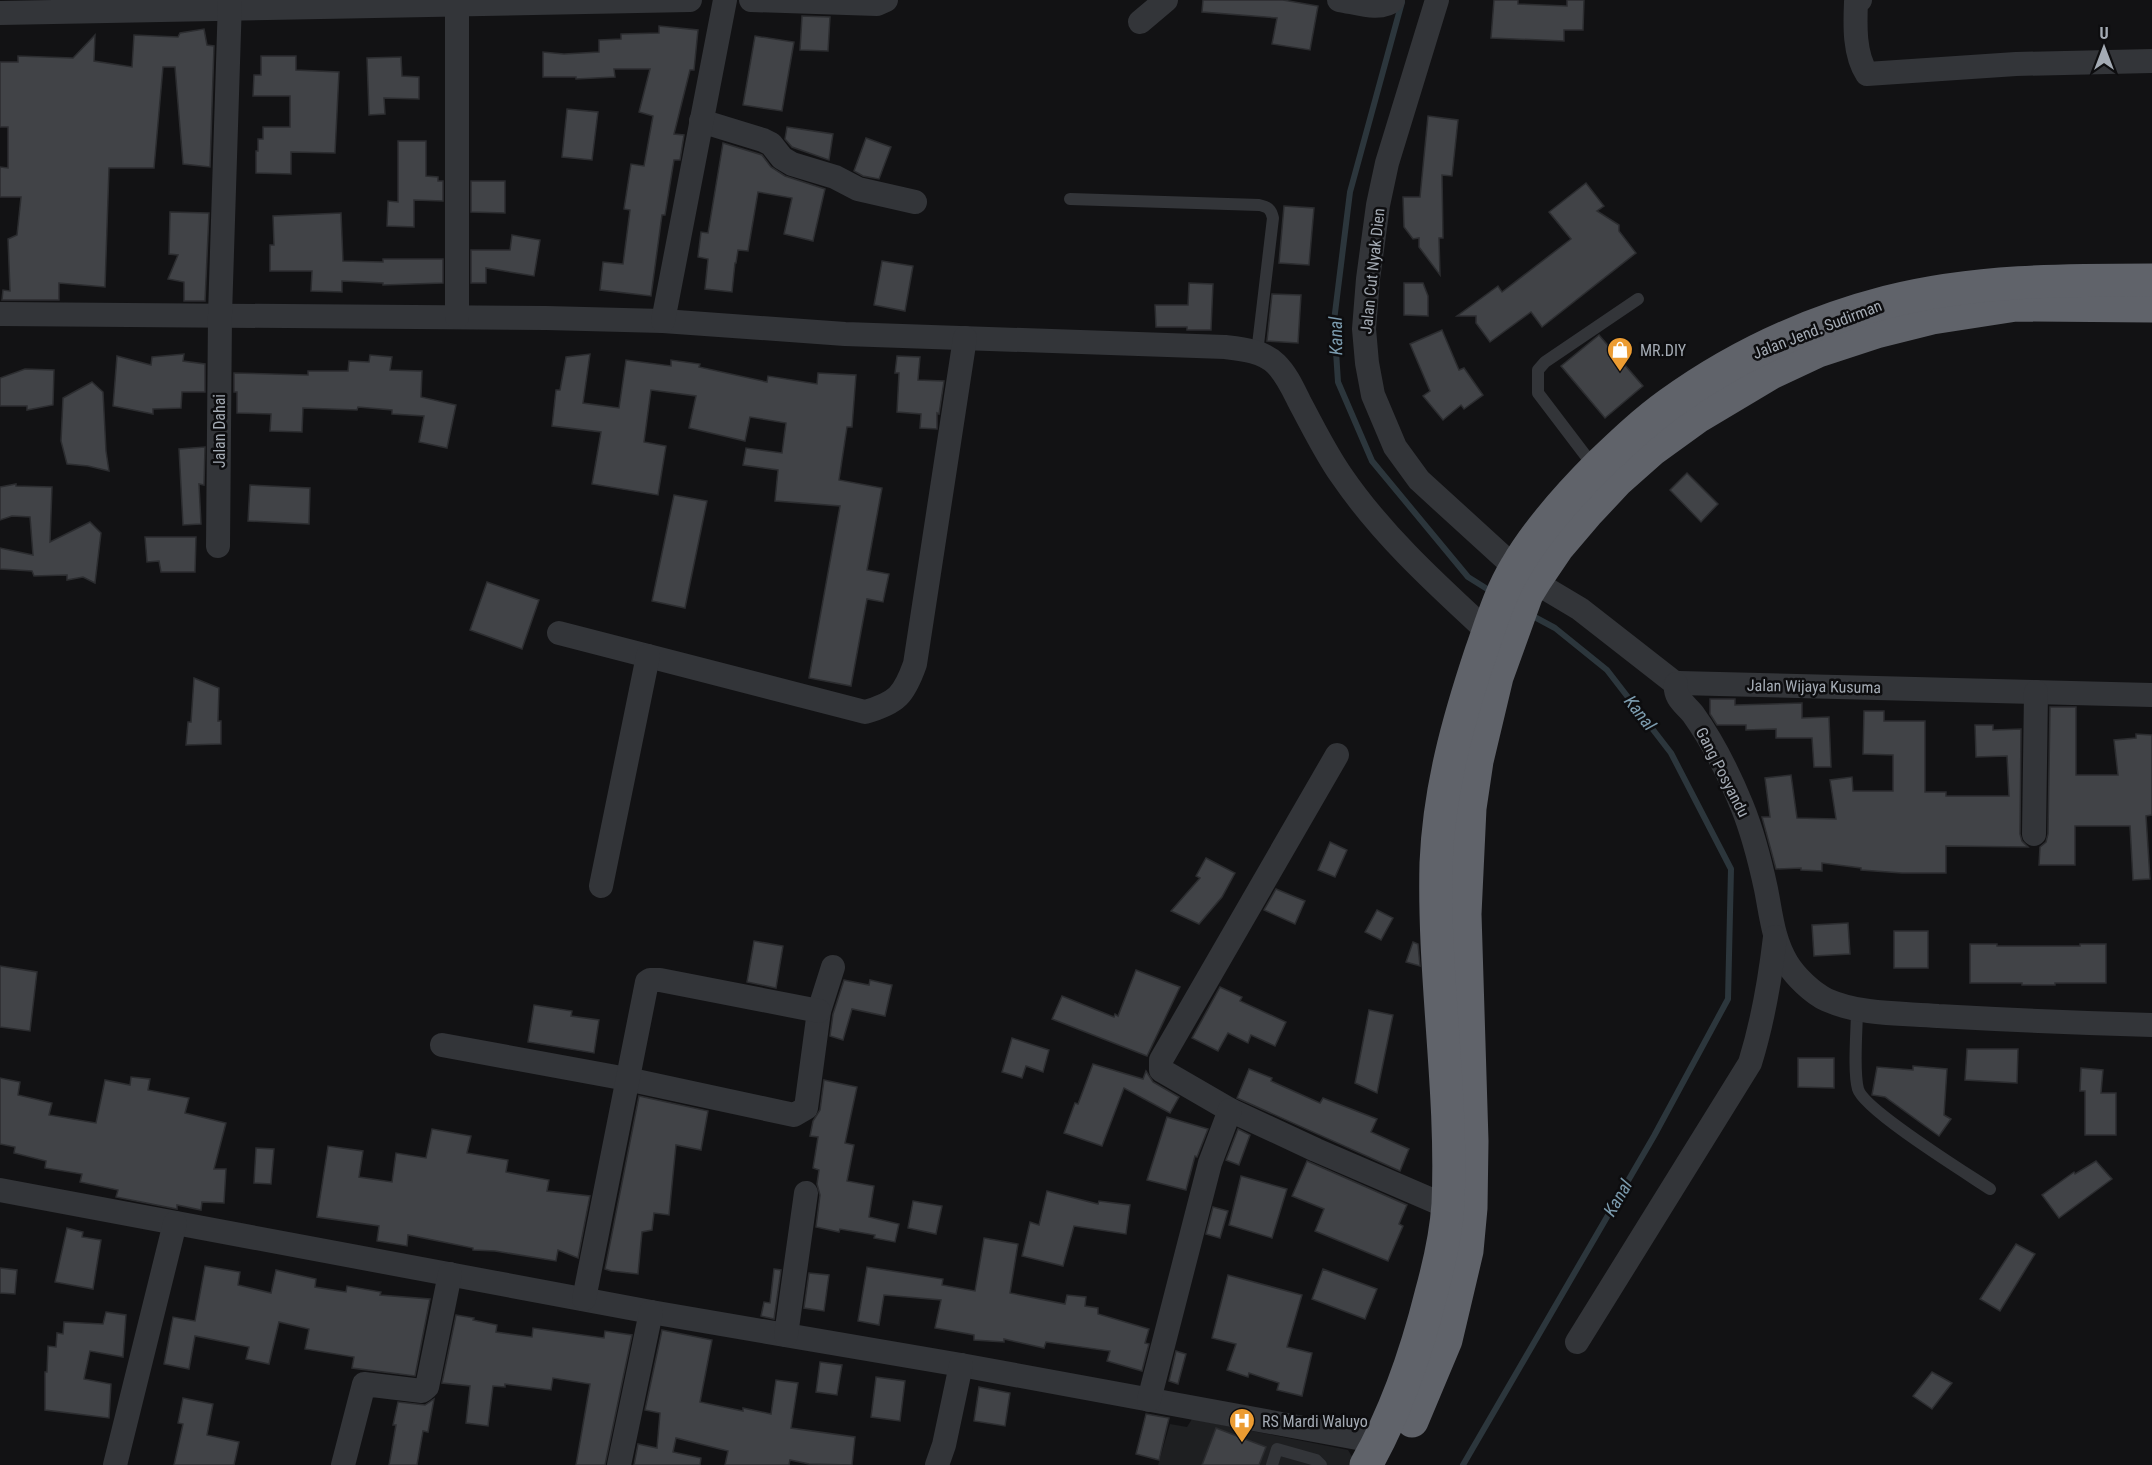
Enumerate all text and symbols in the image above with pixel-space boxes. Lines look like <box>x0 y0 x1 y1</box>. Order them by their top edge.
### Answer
north arrow <box>2074 18 2134 78</box>
text: U <box>2099 24 2109 43</box>
street label: Jalan Cut Nyak Dien <box>1356 207 1389 335</box>
street label: Jalan Jend. Sudirman <box>1750 296 1885 363</box>
water label: Kanal <box>1325 315 1346 356</box>
shop icon: MR.DIY <box>1605 335 1635 373</box>
place label: MR.DIY <box>1640 341 1687 360</box>
street label: Jalan Dahai <box>210 394 229 468</box>
street label: Jalan Wijaya Kusuma <box>1747 676 1881 697</box>
water label: Kanal <box>1620 691 1661 735</box>
street label: Gang Posyandu <box>1692 724 1753 820</box>
water label: Kanal <box>1599 1175 1637 1220</box>
hospital icon: RS Mardi Waluyo <box>1227 1406 1257 1444</box>
place label: RS Mardi Waluyo <box>1262 1412 1368 1431</box>

